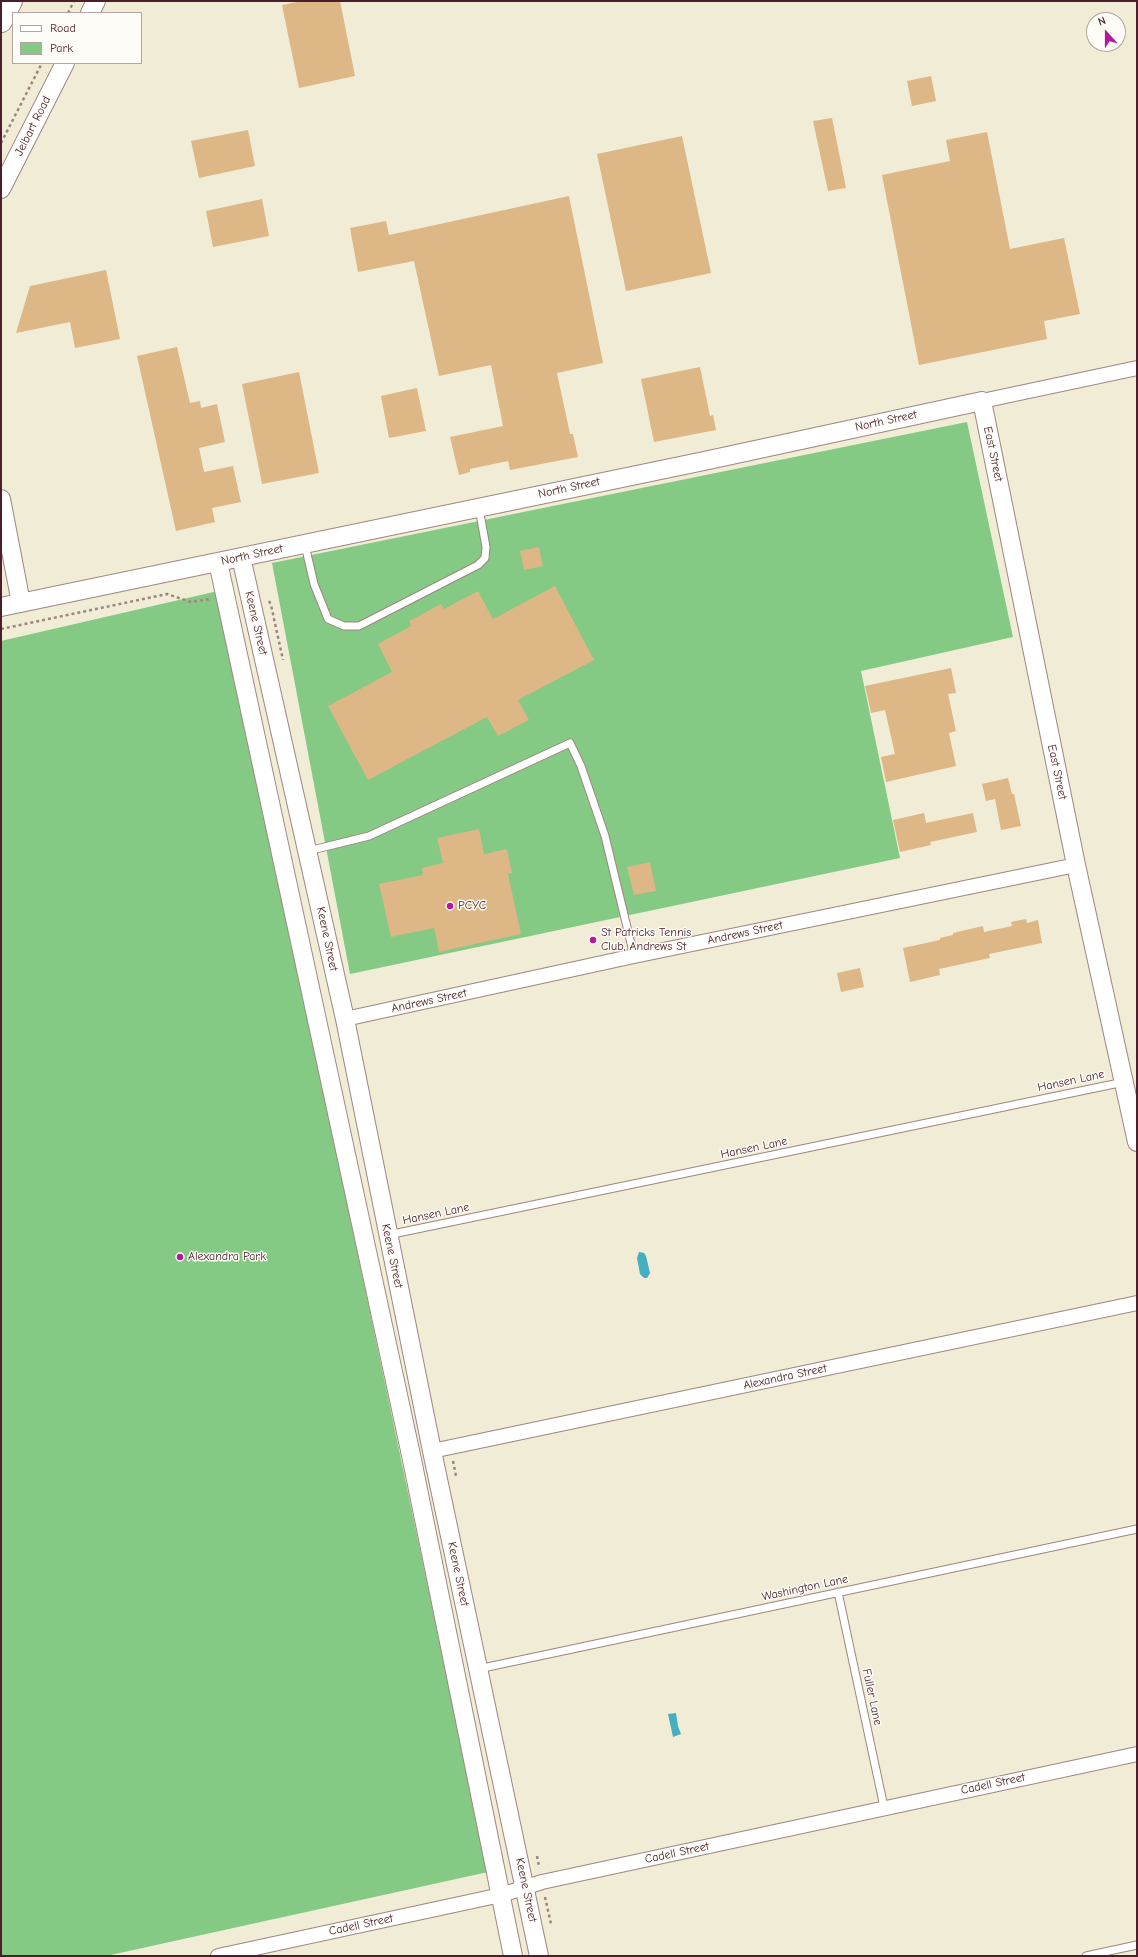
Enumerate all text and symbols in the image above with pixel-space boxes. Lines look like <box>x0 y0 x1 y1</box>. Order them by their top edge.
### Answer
legend <box>12 12 142 64</box>
north arrow <box>1086 12 1126 52</box>
text: N <box>1096 14 1108 29</box>
text: Road <box>50 21 76 35</box>
text: Park <box>50 41 73 55</box>
street label: Jelbart Road <box>12 94 54 158</box>
street label: North Street <box>854 407 918 435</box>
street label: East Street <box>980 425 1006 483</box>
street label: North Street <box>537 474 601 502</box>
street label: North Street <box>220 541 284 569</box>
street label: Keene Street <box>242 589 270 657</box>
street label: East Street <box>1044 743 1070 801</box>
place label: PCYC <box>458 899 486 913</box>
marker: PCYC <box>445 901 455 911</box>
street label: Keene Street <box>313 905 341 973</box>
street label: Andrews Street <box>706 918 784 948</box>
place label: St Patricks Tennis Club, Andrews St <box>601 926 691 954</box>
marker: St Patricks Tennis Club, Andrews St <box>588 935 598 945</box>
street label: Andrews Street <box>390 986 468 1016</box>
street label: Hansen Lane <box>1036 1067 1106 1095</box>
street label: Hansen Lane <box>719 1134 789 1162</box>
street label: Hansen Lane <box>401 1200 471 1228</box>
street label: Keene Street <box>378 1222 406 1290</box>
place label: Alexandra Park <box>188 1250 266 1264</box>
marker: Alexandra Park <box>175 1252 185 1262</box>
street label: Alexandra Street <box>742 1361 828 1393</box>
street label: Keene Street <box>444 1540 472 1608</box>
street label: Washington Lane <box>761 1572 849 1604</box>
street label: Fuller Lane <box>859 1667 885 1727</box>
street label: Cadell Street <box>960 1770 1026 1798</box>
street label: Cadell Street <box>644 1839 710 1867</box>
street label: Keene Street <box>512 1856 540 1924</box>
street label: Cadell Street <box>328 1911 394 1939</box>

